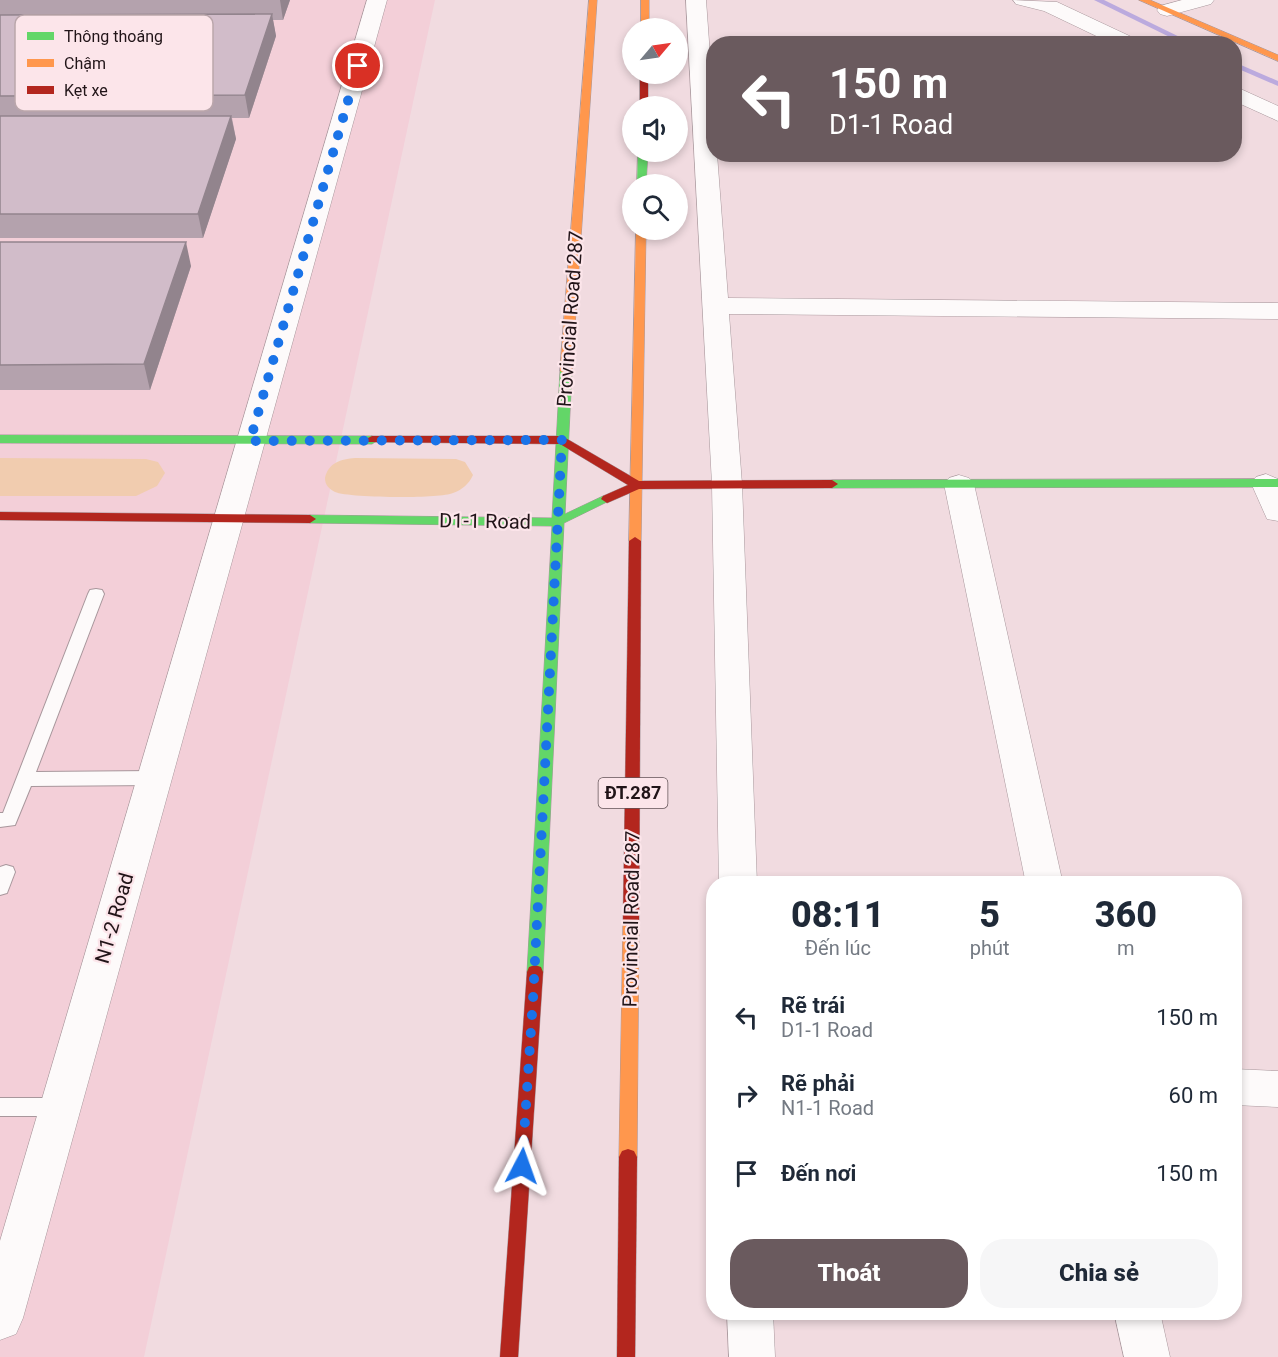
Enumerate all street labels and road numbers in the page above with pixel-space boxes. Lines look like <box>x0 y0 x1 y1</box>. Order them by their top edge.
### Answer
street label: Provincial Road 287 <box>552 230 588 408</box>
street label: D1-1 Road <box>439 508 531 534</box>
road number: ĐT.287 <box>598 778 668 808</box>
street label: Provincial Road 287 <box>617 830 645 1008</box>
street label: N1-2 Road <box>90 870 138 966</box>

